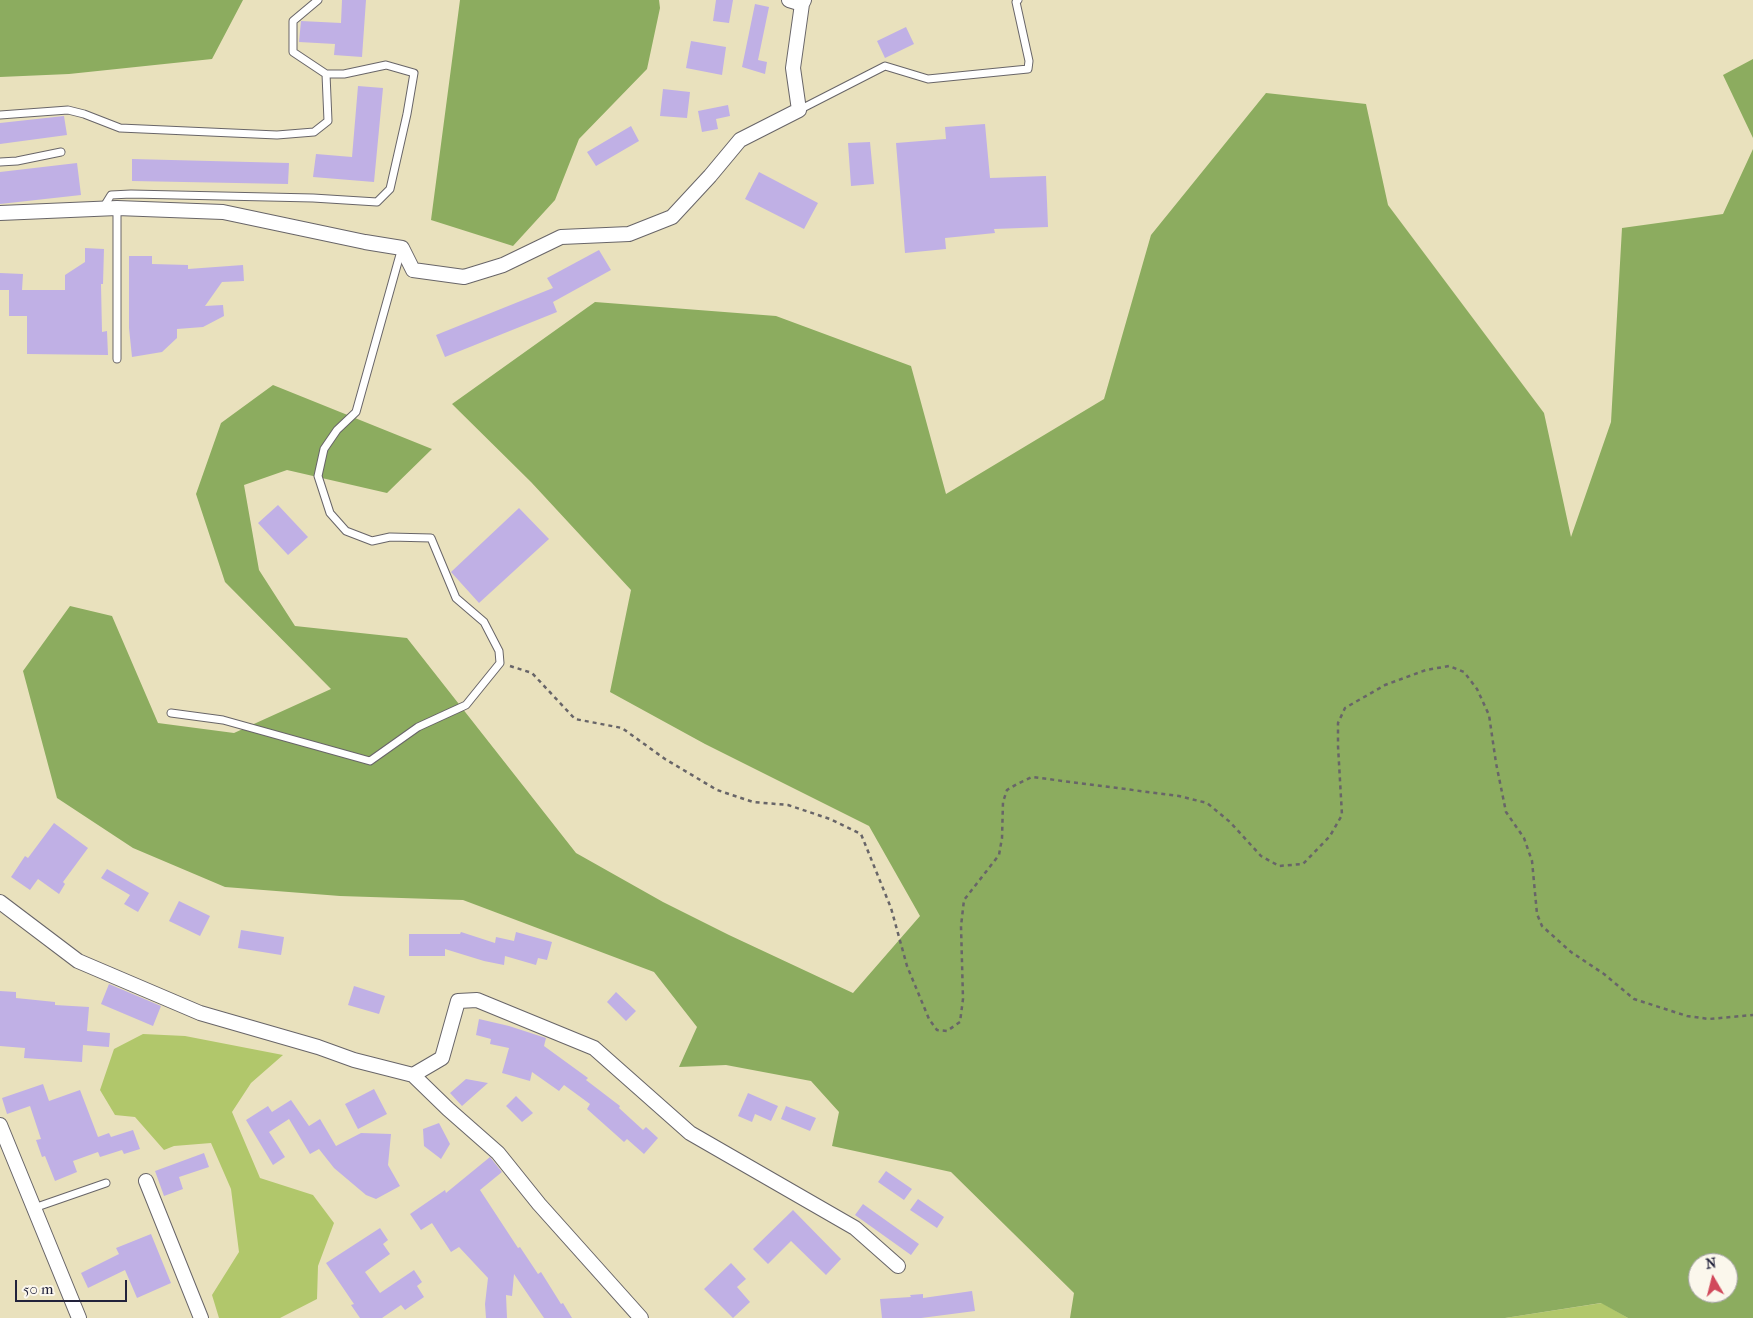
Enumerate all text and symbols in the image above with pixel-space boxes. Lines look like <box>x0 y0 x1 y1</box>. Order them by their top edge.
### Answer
north arrow <box>1688 1253 1738 1303</box>
text: N <box>1705 1254 1717 1273</box>
scale bar <box>18 1270 130 1302</box>
text: 50 m <box>23 1280 53 1298</box>

